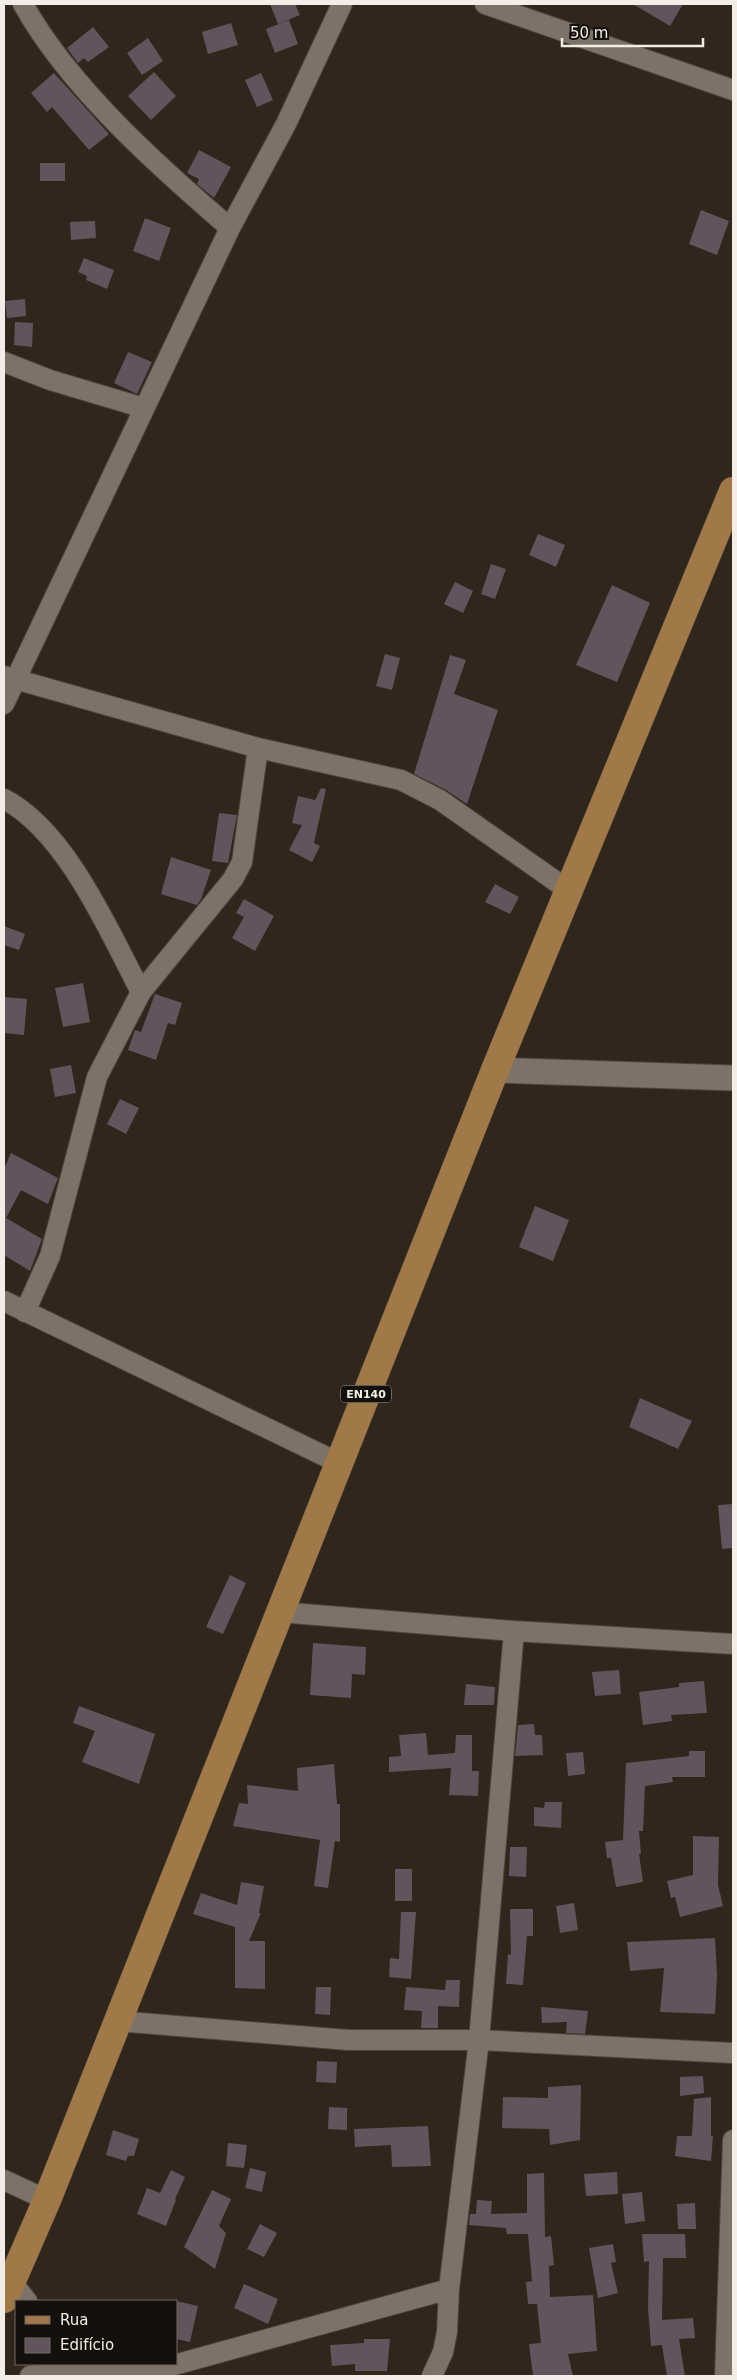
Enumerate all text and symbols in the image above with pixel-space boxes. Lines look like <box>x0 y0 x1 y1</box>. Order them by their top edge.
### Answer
scale bar <box>562 15 703 47</box>
text: 50 m <box>570 24 608 42</box>
road number: EN140 <box>341 1386 391 1402</box>
legend <box>15 2300 178 2365</box>
text: Rua <box>60 2311 88 2329</box>
text: Edifício <box>60 2336 114 2354</box>

